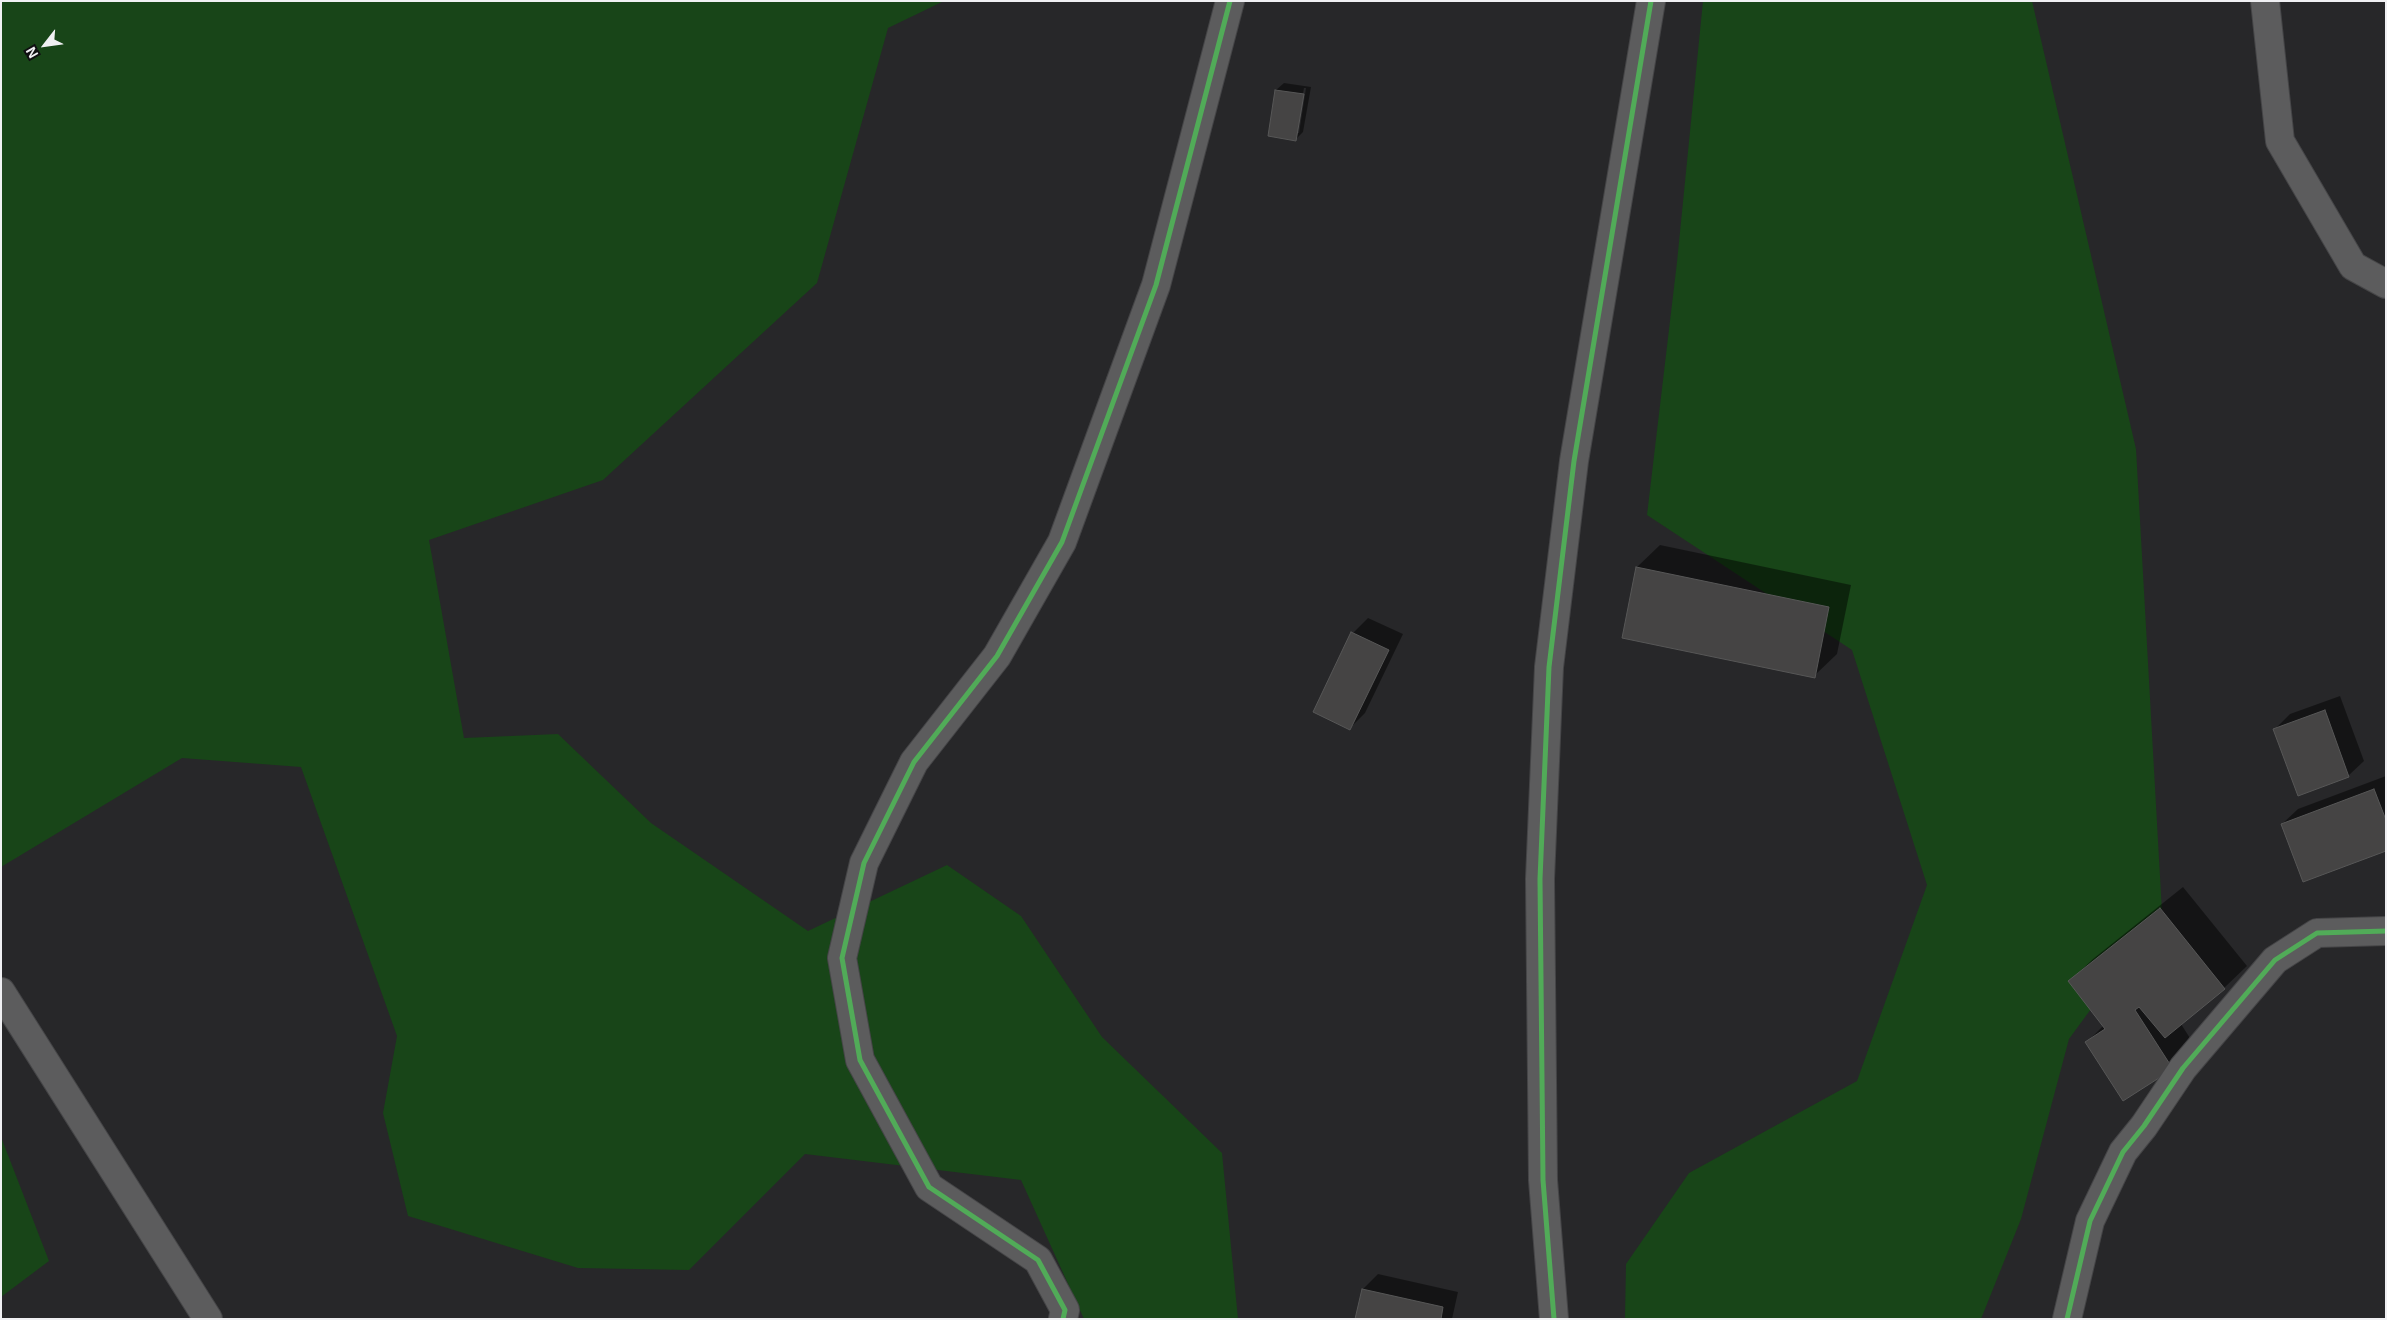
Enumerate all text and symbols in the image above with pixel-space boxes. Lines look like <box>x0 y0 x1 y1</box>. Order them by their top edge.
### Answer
north arrow <box>20 20 70 70</box>
text: N <box>23 44 41 61</box>

